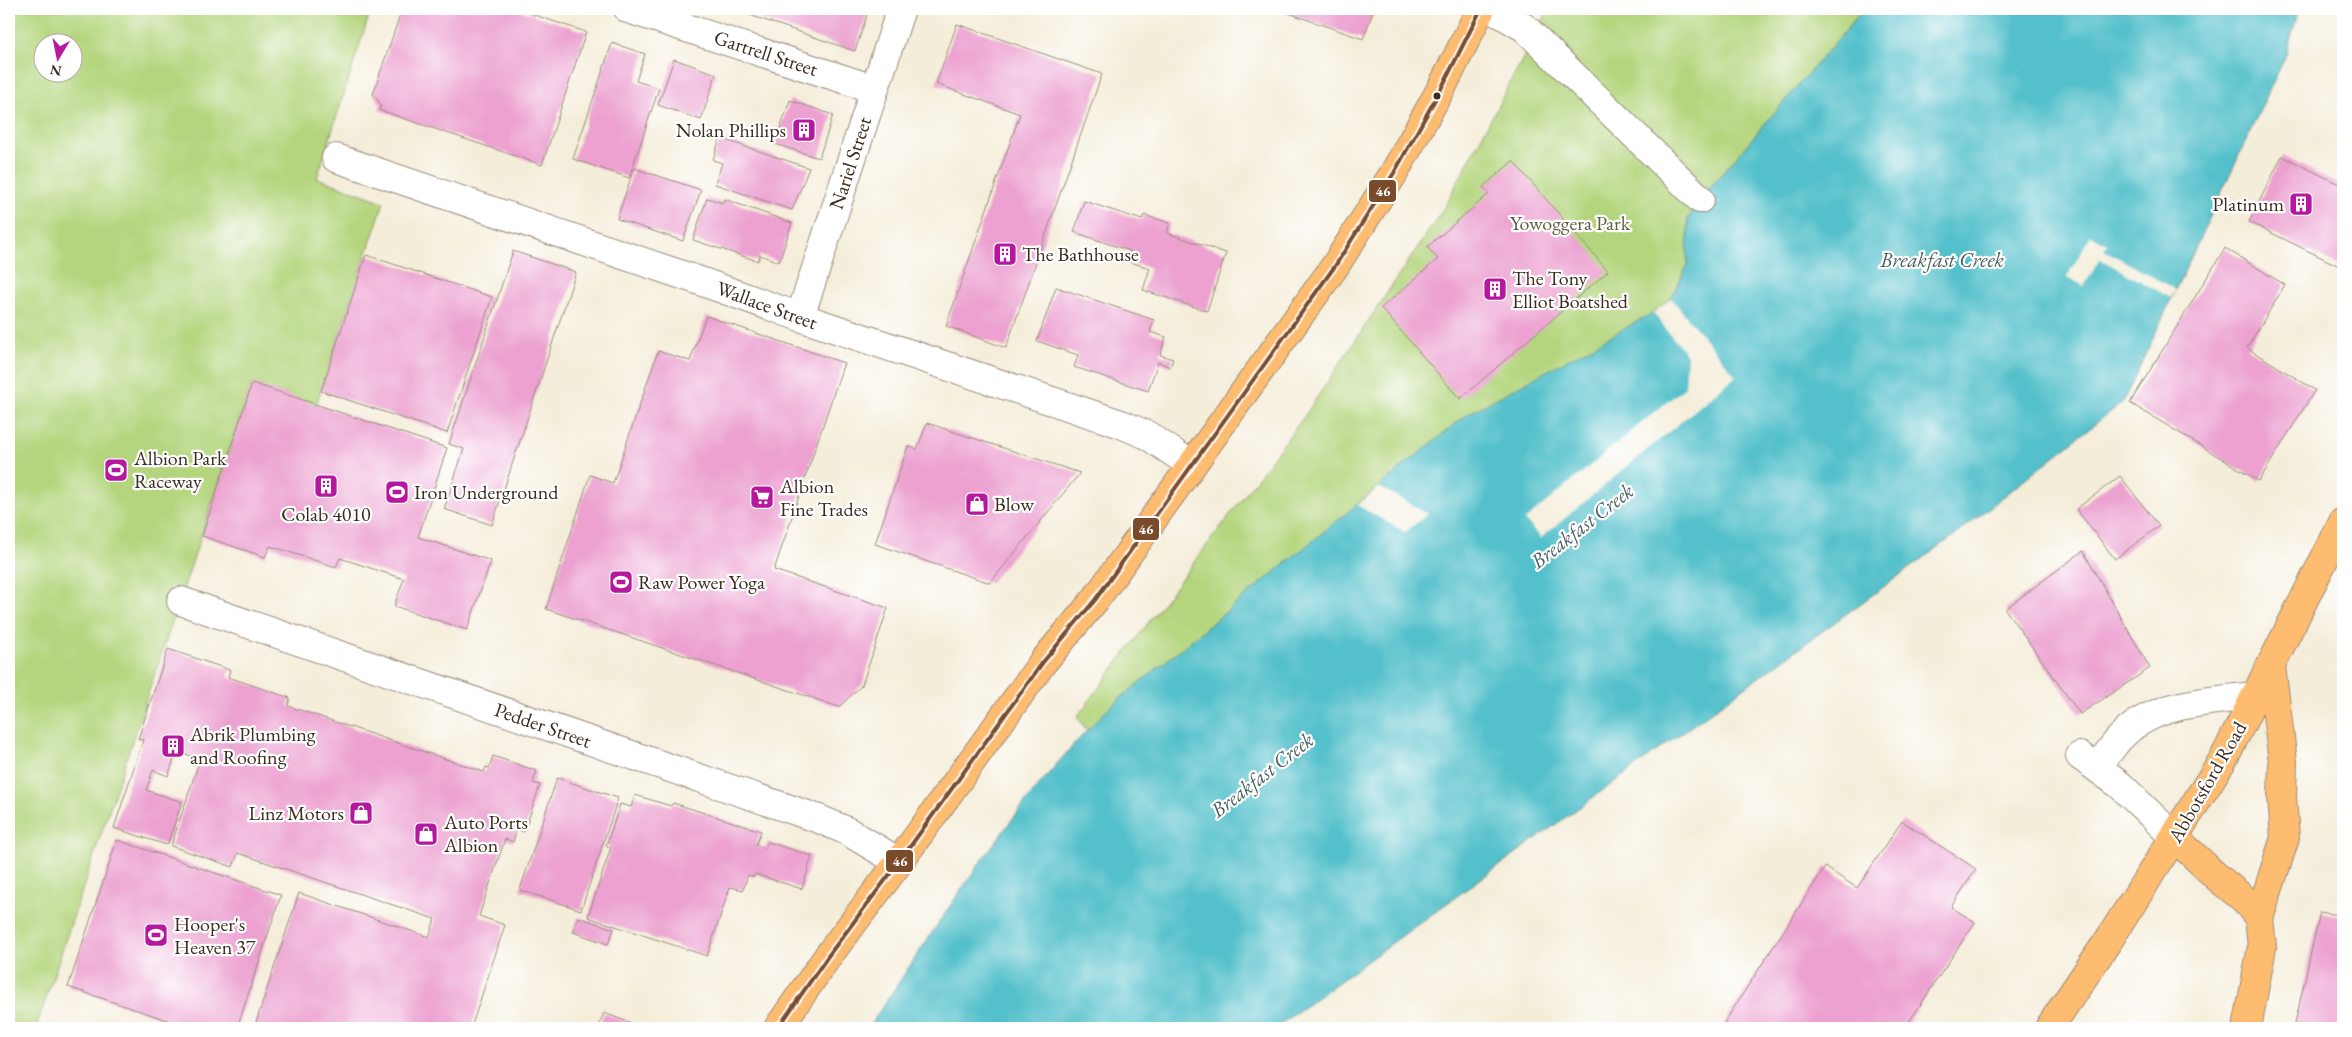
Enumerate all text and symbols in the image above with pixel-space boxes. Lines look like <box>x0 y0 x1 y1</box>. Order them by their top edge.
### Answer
street label: Gartrell Street <box>711 24 822 82</box>
north arrow <box>32 32 82 82</box>
text: N <box>48 61 63 81</box>
unlabelled marker <box>1432 91 1442 101</box>
street label: Nariel Street <box>823 113 877 213</box>
place label: Nolan Phillips <box>676 117 786 143</box>
building icon: Nolan Phillips <box>791 117 817 143</box>
line badge: 46 <box>1368 179 1397 203</box>
text: 46 <box>1376 182 1391 200</box>
place label: Platinum <box>2212 191 2284 217</box>
building icon: Platinum <box>2288 191 2314 217</box>
park label: Yowoggera Park <box>1510 210 1631 236</box>
building icon: The Bathhouse <box>992 241 1018 267</box>
place label: The Bathhouse <box>1022 241 1139 267</box>
water label: Breakfast Creek <box>1879 246 2004 273</box>
place label: The Tony Elliot Boatshed <box>1512 265 1629 314</box>
street label: Wallace Street <box>713 275 822 335</box>
building icon: The Tony Elliot Boatshed <box>1482 276 1508 302</box>
place label: Albion Park Raceway <box>133 445 227 494</box>
sports icon: Albion Park Raceway <box>103 457 129 483</box>
building icon: Colab 4010 <box>313 473 339 499</box>
place label: Albion Fine Trades <box>779 473 868 522</box>
water label: Breakfast Creek <box>1524 477 1639 575</box>
sports icon: Iron Underground <box>384 479 410 505</box>
place label: Iron Underground <box>414 479 559 505</box>
supermarket icon: Albion Fine Trades <box>749 484 775 510</box>
shop icon: Blow <box>964 491 990 517</box>
place label: Blow <box>994 491 1034 517</box>
place label: Colab 4010 <box>281 501 371 527</box>
line badge: 46 <box>1132 517 1160 541</box>
text: 46 <box>1139 520 1154 538</box>
sports icon: Raw Power Yoga <box>608 569 634 595</box>
place label: Raw Power Yoga <box>638 569 765 595</box>
street label: Pedder Street <box>491 696 595 754</box>
street label: Abbotsford Road <box>2161 716 2253 848</box>
place label: Abrik Plumbing and Roofing <box>189 721 316 770</box>
water label: Breakfast Creek <box>1204 726 1319 824</box>
building icon: Abrik Plumbing and Roofing <box>160 733 186 759</box>
place label: Linz Motors <box>248 800 344 826</box>
shop icon: Linz Motors <box>348 800 374 826</box>
place label: Auto Ports Albion <box>443 809 528 858</box>
shop icon: Auto Ports Albion <box>413 821 439 847</box>
line badge: 46 <box>885 849 914 873</box>
text: 46 <box>893 852 908 870</box>
place label: Hooper's Heaven 37 <box>174 911 256 960</box>
sports icon: Hooper's Heaven 37 <box>143 922 169 948</box>

